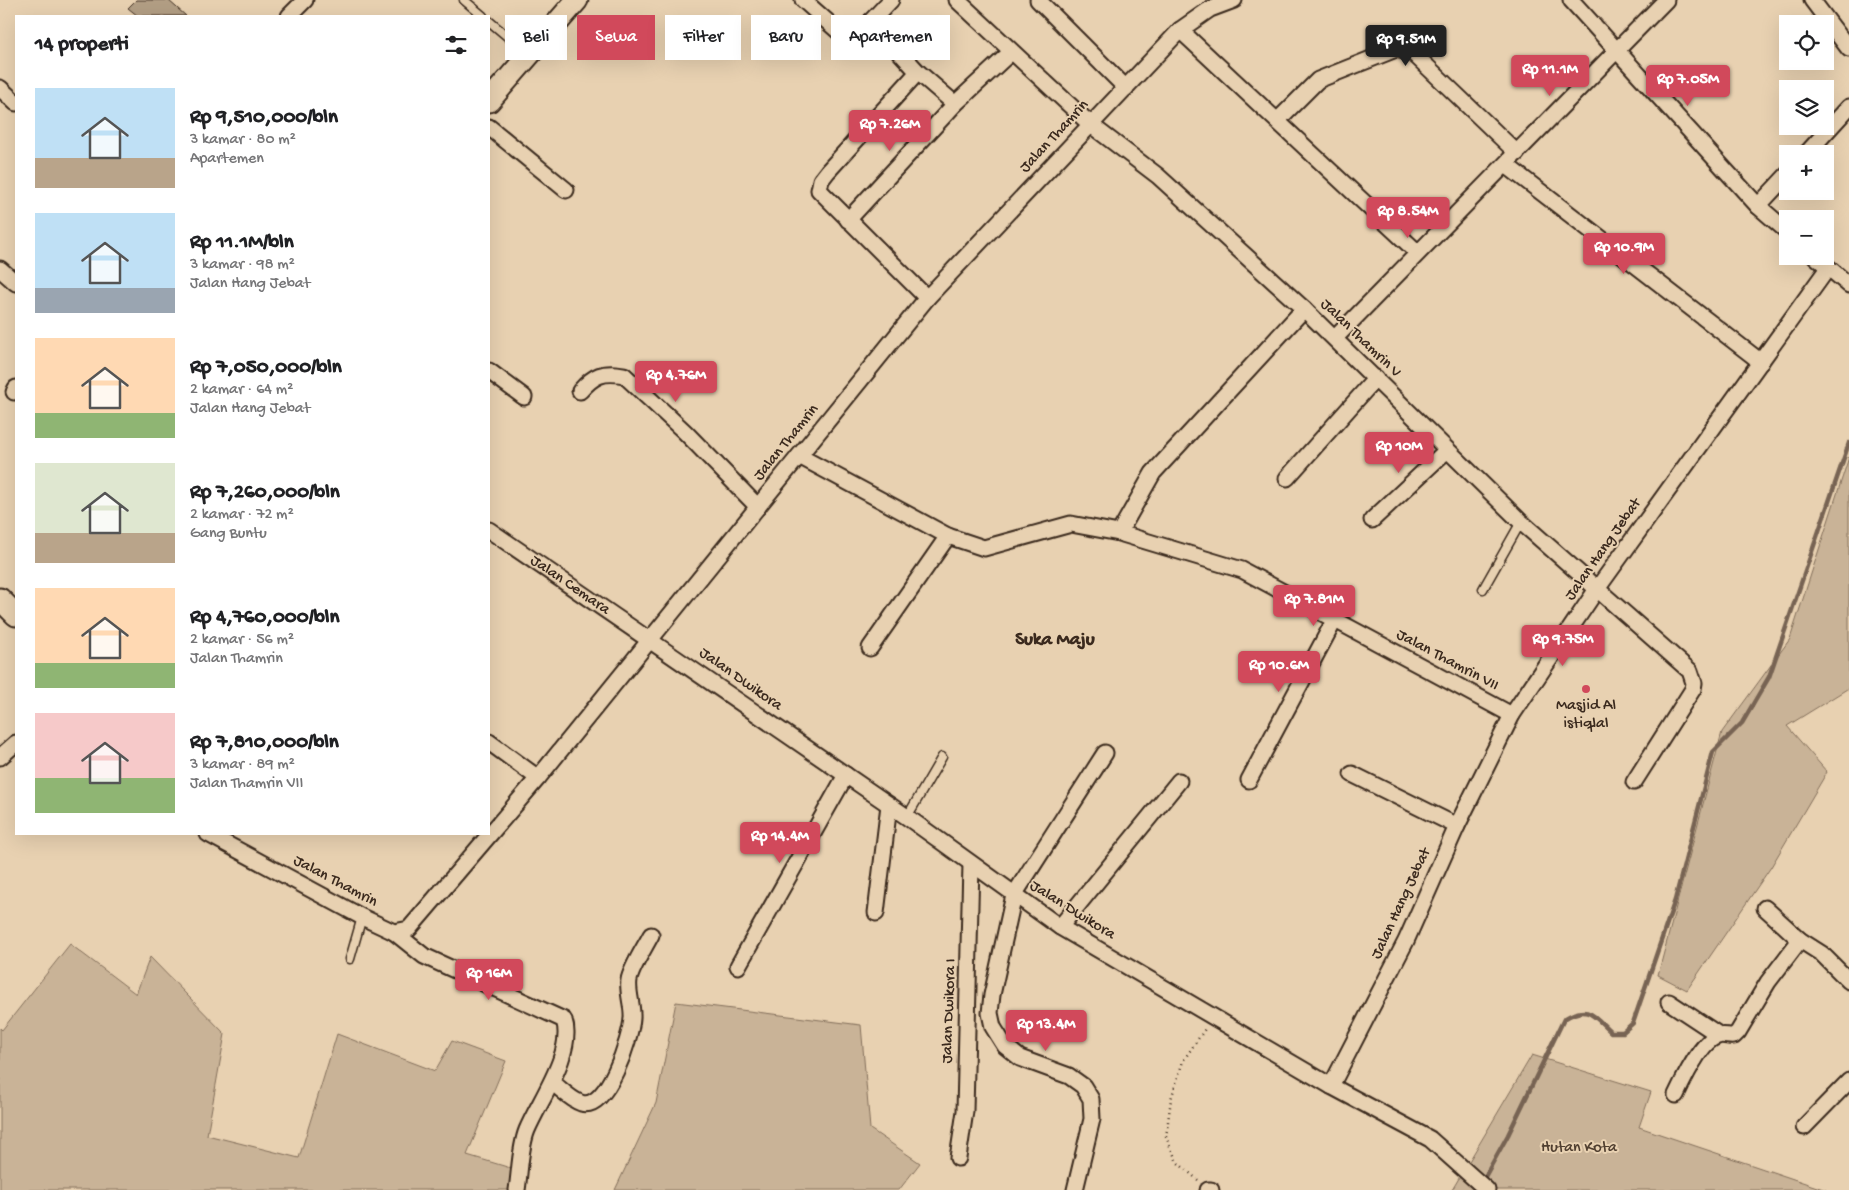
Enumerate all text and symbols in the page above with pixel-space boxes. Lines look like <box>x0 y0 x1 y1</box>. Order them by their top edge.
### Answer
chip: Beli <box>505 15 567 60</box>
chip: Sewa <box>577 15 655 60</box>
chip: Filter <box>665 15 741 60</box>
chip: Baru <box>751 15 821 60</box>
chip: Apartemen <box>831 15 950 60</box>
map controls <box>1779 15 1834 265</box>
button: locate <box>1779 15 1834 70</box>
pin: Rp 9.51M <box>1354 24 1458 67</box>
icon: filters <box>442 31 470 59</box>
text: Rp 9.51M <box>1376 31 1436 50</box>
text: 14 properti <box>35 33 129 58</box>
pin: Rp 11.1M <box>1498 54 1602 97</box>
text: Rp 11.1M <box>1522 61 1578 80</box>
pin: Rp 7.05M <box>1636 64 1740 107</box>
text: Rp 7.05M <box>1657 71 1719 90</box>
button: layers <box>1779 80 1834 135</box>
street label: Jalan Thamrin <box>1016 96 1094 177</box>
text: Rp 9,510,000/bln <box>190 106 338 131</box>
icon: home <box>75 108 135 168</box>
pin: Rp 7.26M <box>838 110 942 152</box>
text: Rp 7.26M <box>860 116 920 135</box>
text: 3 kamar · 80 m² <box>190 131 296 150</box>
button: + <box>1779 145 1834 200</box>
text: Apartemen <box>190 150 264 169</box>
pin: Rp 8.54M <box>1356 196 1460 239</box>
text: Rp 8.54M <box>1378 203 1438 222</box>
button: − <box>1779 210 1834 265</box>
text: Rp 11.1M/bln <box>190 231 294 256</box>
pin: Rp 10.9M <box>1572 232 1676 275</box>
icon: home <box>75 233 135 293</box>
text: Rp 10.9M <box>1594 239 1654 258</box>
text: 3 kamar · 98 m² <box>190 256 295 275</box>
text: Jalan Hang Jebat <box>190 275 310 294</box>
street label: Jalan Thamrin V <box>1315 295 1405 383</box>
text: Rp 7,050,000/bln <box>190 356 342 381</box>
icon: home <box>75 358 135 418</box>
pin: Rp 4.76M <box>624 360 728 403</box>
text: Rp 4.76M <box>646 367 706 386</box>
text: 2 kamar · 64 m² <box>190 381 293 400</box>
text: Jalan Hang Jebat <box>190 400 310 419</box>
street label: Jalan Thamrin <box>750 401 824 485</box>
pin: Rp 10M <box>1358 432 1440 474</box>
text: Rp 10M <box>1376 438 1422 457</box>
text: Rp 7,260,000/bln <box>190 481 340 506</box>
icon: home <box>75 483 135 543</box>
street label: Jalan Hang Jebat <box>1562 494 1647 605</box>
text: 2 kamar · 72 m² <box>190 506 294 525</box>
text: Gang Buntu <box>190 525 267 544</box>
street label: Jalan Cemara <box>526 551 614 620</box>
pin: Rp 7.81M <box>1262 584 1366 627</box>
text: Rp 7.81M <box>1284 591 1344 610</box>
text: Rp 4,760,000/bln <box>190 606 339 631</box>
icon: home <box>75 608 135 668</box>
pin: Rp 9.75M <box>1511 624 1615 667</box>
street label: Jalan Thamrin VII <box>1393 626 1501 696</box>
district label: Suka Maju <box>1015 629 1095 652</box>
text: 2 kamar · 56 m² <box>190 631 294 650</box>
text: Rp 9.75M <box>1533 631 1593 650</box>
street label: Jalan Dwikora <box>695 644 786 716</box>
text: Jalan Thamrin <box>190 650 283 669</box>
pin: Rp 10.6M <box>1227 650 1331 693</box>
text: Rp 10.6M <box>1249 657 1309 676</box>
marker: Masjid Al istiqlal <box>1580 683 1592 695</box>
place label: Masjid Al istiqlal <box>1556 697 1616 734</box>
text: Rp 7,810,000/bln <box>190 731 339 756</box>
icon: home <box>75 733 135 793</box>
text: 3 kamar · 89 m² <box>190 756 295 775</box>
text: Jalan Thamrin VII <box>190 775 303 794</box>
pin: Rp 14.4M <box>728 822 832 864</box>
text: Rp 14.4M <box>751 828 809 847</box>
street label: Jalan Hang Jebat <box>1368 844 1437 963</box>
street label: Jalan Thamrin <box>290 852 381 912</box>
street label: Jalan Dwikora <box>1026 877 1119 945</box>
pin: Rp 16M <box>448 958 530 1001</box>
street label: Jalan Dwikora I <box>939 958 961 1064</box>
text: Rp 16M <box>466 965 512 984</box>
pin: Rp 13.4M <box>994 1010 1098 1052</box>
text: Rp 13.4M <box>1017 1016 1075 1035</box>
park label: Hutan Kota <box>1541 1139 1618 1158</box>

